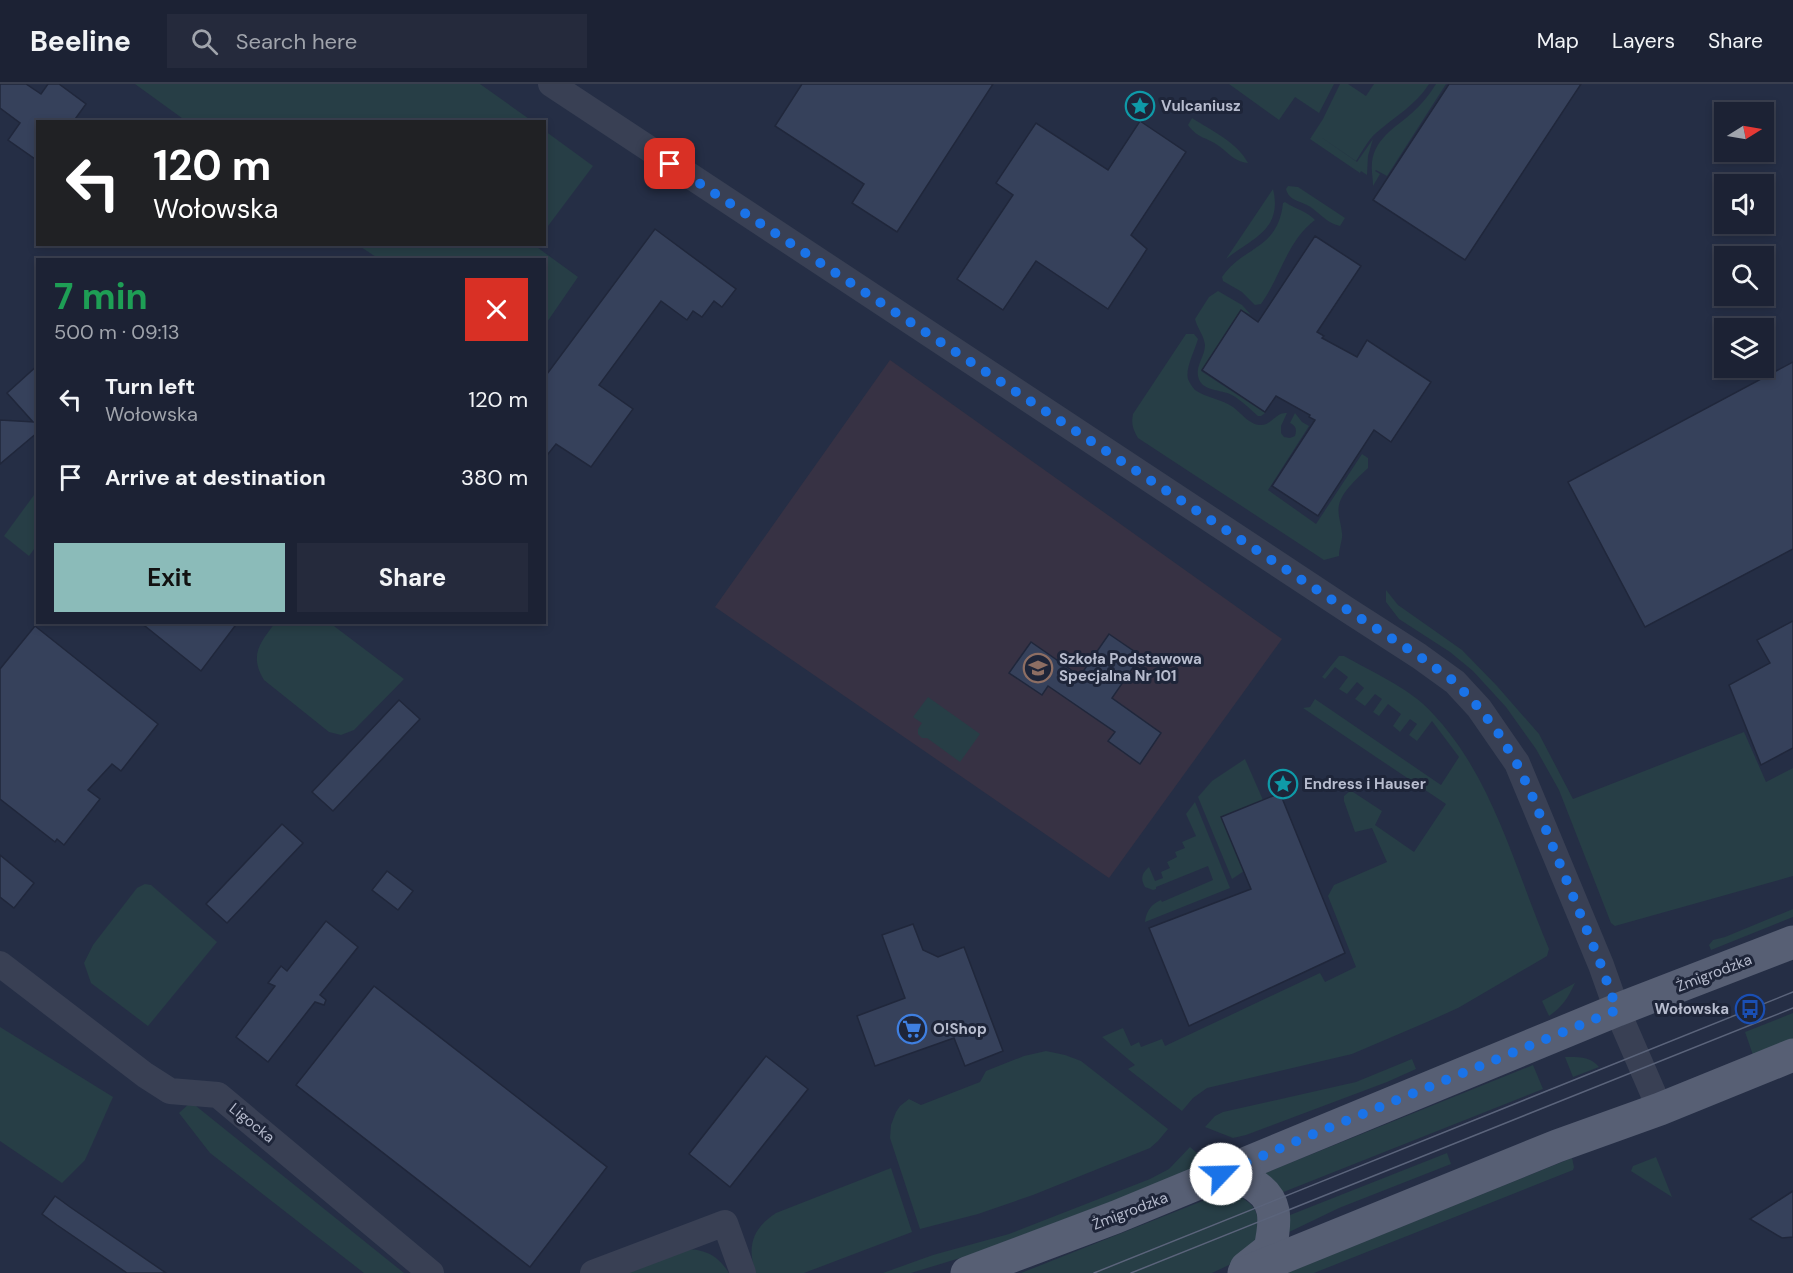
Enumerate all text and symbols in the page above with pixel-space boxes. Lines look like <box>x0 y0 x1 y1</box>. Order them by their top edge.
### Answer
search box <box>167 14 587 68</box>
text: Beeline <box>30 23 131 60</box>
icon: search <box>188 25 221 58</box>
text: Search here <box>236 27 357 56</box>
text: Map <box>1537 27 1579 55</box>
text: Layers <box>1612 27 1675 55</box>
text: Share <box>1708 27 1763 55</box>
place icon: Vulcaniusz <box>1124 90 1156 122</box>
place label: Vulcaniusz <box>1161 96 1241 116</box>
north arrow <box>1714 102 1774 162</box>
map controls <box>1714 102 1774 378</box>
text: 120 m <box>153 138 271 193</box>
pin <box>644 138 695 189</box>
icon: left <box>54 144 132 222</box>
icon: arrive <box>653 147 686 180</box>
button: sound <box>1714 174 1774 234</box>
text: Wołowska <box>153 191 278 226</box>
button: search <box>1714 246 1774 306</box>
text: 7 min <box>54 273 148 320</box>
button: close <box>465 278 528 341</box>
button: layers <box>1714 318 1774 378</box>
text: 500 m · 09:13 <box>54 319 180 345</box>
text: Turn left <box>105 372 195 401</box>
icon: left <box>54 383 87 416</box>
text: 120 m <box>468 385 528 414</box>
text: Wołowska <box>105 401 198 427</box>
icon: arrive <box>54 461 87 494</box>
text: Arrive at destination <box>105 463 326 492</box>
text: 380 m <box>461 463 528 492</box>
button: Exit <box>54 543 285 612</box>
button: Share <box>297 543 528 612</box>
place label: Szkoła Podstawowa Specjalna Nr 101 <box>1059 649 1202 686</box>
school or university icon: Szkoła Podstawowa Specjalna Nr 101 <box>1022 652 1054 684</box>
place icon: Endress i Hauser <box>1267 768 1299 800</box>
place label: Endress i Hauser <box>1304 774 1426 794</box>
street label: Żmigrodzka <box>1673 949 1755 997</box>
bus stop icon: Wołowska <box>1734 993 1766 1025</box>
place label: Wołowska <box>1655 999 1729 1019</box>
supermarket icon: O!Shop <box>896 1013 928 1045</box>
place label: O!Shop <box>933 1019 987 1039</box>
street label: Ligocka <box>225 1099 279 1147</box>
position arrow <box>1189 1142 1253 1206</box>
street label: Żmigrodzka <box>1089 1187 1171 1235</box>

